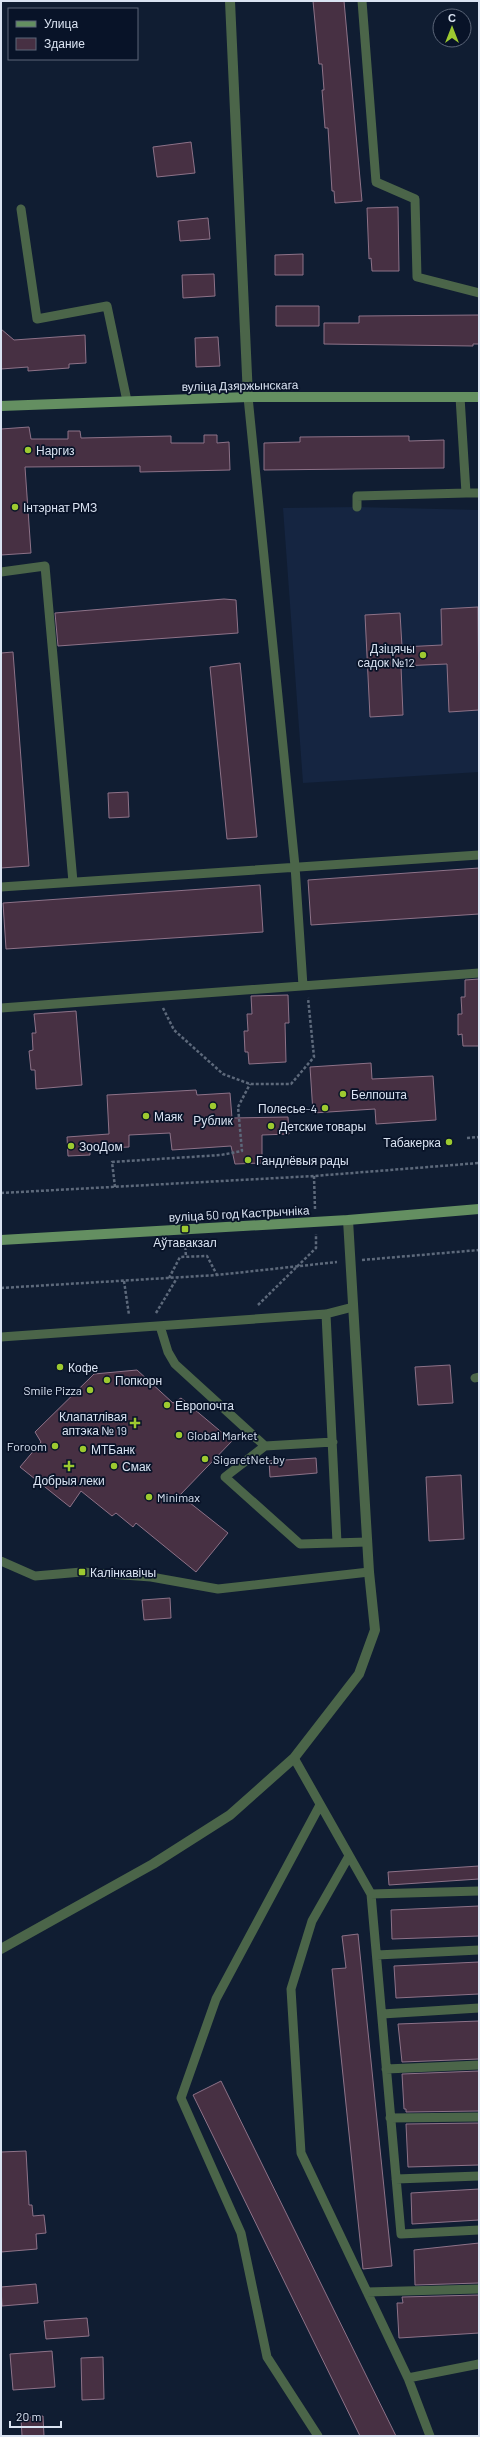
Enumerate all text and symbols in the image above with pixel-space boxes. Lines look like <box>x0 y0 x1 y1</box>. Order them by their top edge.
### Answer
legend <box>8 8 138 60</box>
north arrow <box>432 8 472 48</box>
text: С <box>448 11 456 24</box>
text: Улица <box>44 16 78 31</box>
text: Здание <box>44 36 85 51</box>
street label: вуліца Дзяржынскага <box>181 377 299 394</box>
place label: Наргиз <box>36 443 75 458</box>
marker: Наргиз <box>23 445 33 455</box>
place label: Інтэрнат РМЗ <box>23 500 97 515</box>
marker: Інтэрнат РМЗ <box>10 502 20 512</box>
place label: Дзіцячы садок №12 <box>357 641 415 670</box>
marker: Дзіцячы садок №12 <box>418 650 428 660</box>
place label: Белпошта <box>351 1087 407 1101</box>
marker: Белпошта <box>338 1089 348 1099</box>
marker: Рублик <box>208 1101 218 1111</box>
place label: Полесье-4 <box>258 1101 317 1115</box>
marker: Полесье-4 <box>320 1103 330 1113</box>
place label: Маяк <box>154 1109 183 1123</box>
marker: Маяк <box>141 1111 151 1121</box>
place label: Рублик <box>193 1113 233 1128</box>
place label: Детские товары <box>279 1119 366 1134</box>
marker: Детские товары <box>266 1121 276 1131</box>
place label: Табакерка <box>383 1135 441 1150</box>
marker: Табакерка <box>444 1137 454 1147</box>
place label: ЗооДом <box>79 1139 123 1154</box>
marker: ЗооДом <box>66 1141 76 1151</box>
place label: Гандлёвыя рады <box>256 1153 349 1168</box>
marker: Гандлёвыя рады <box>243 1155 253 1165</box>
street label: вуліца 50 год Кастрычніка <box>168 1202 310 1225</box>
marker: Аўтавакзал <box>180 1224 190 1234</box>
place label: Аўтавакзал <box>153 1235 217 1250</box>
place label: Кофе <box>68 1360 99 1375</box>
marker: Кофе <box>55 1362 65 1372</box>
place label: Попкорн <box>115 1373 162 1388</box>
marker: Попкорн <box>102 1375 112 1385</box>
place label: Smile Pizza <box>23 1383 82 1397</box>
marker: Smile Pizza <box>85 1385 95 1395</box>
place label: Европочта <box>175 1398 234 1413</box>
marker: Европочта <box>162 1400 172 1410</box>
place label: Клапатлівая аптэка № 19 <box>59 1409 127 1437</box>
marker: Клапатлівая аптэка № 19 <box>130 1418 140 1428</box>
place label: Globаl Market <box>187 1428 258 1442</box>
marker: Globаl Market <box>174 1430 184 1440</box>
place label: Foroom <box>7 1439 47 1453</box>
marker: Foroom <box>50 1441 60 1451</box>
place label: МТБанк <box>91 1442 136 1456</box>
marker: МТБанк <box>78 1444 88 1454</box>
place label: SigaretNet.by <box>213 1452 285 1466</box>
marker: SigaretNet.by <box>200 1454 210 1464</box>
place label: Смак <box>122 1459 152 1473</box>
marker: Добрыя леки <box>64 1461 74 1471</box>
marker: Смак <box>109 1461 119 1471</box>
place label: Добрыя леки <box>33 1473 105 1488</box>
place label: Minimax <box>157 1490 200 1504</box>
marker: Minimax <box>144 1492 154 1502</box>
place label: Калінкавічы <box>90 1565 156 1579</box>
marker: Калінкавічы <box>77 1567 87 1577</box>
scale bar <box>10 2403 61 2429</box>
text: 20 m <box>16 2409 42 2423</box>

